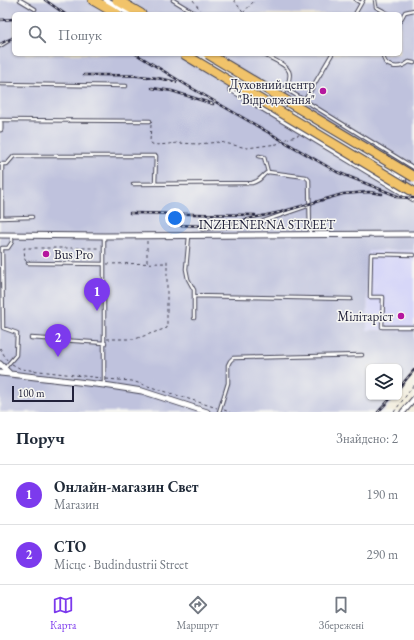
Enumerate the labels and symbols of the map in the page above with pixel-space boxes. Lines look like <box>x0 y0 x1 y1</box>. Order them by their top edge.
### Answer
place label: Духовний центр "Відродження" <box>229 76 315 108</box>
marker: Духовний центр "Відродження" <box>318 86 328 96</box>
your location <box>165 208 185 228</box>
street label: INZHENERNA STREET <box>199 216 336 233</box>
place label: Bus Pro <box>54 246 93 263</box>
marker: Bus Pro <box>41 249 51 259</box>
pin: 1 <box>84 278 110 311</box>
place label: Мілітаріст <box>338 308 394 325</box>
marker: Мілітаріст <box>396 311 406 321</box>
pin: 2 <box>45 324 71 357</box>
scale bar <box>12 384 74 403</box>

